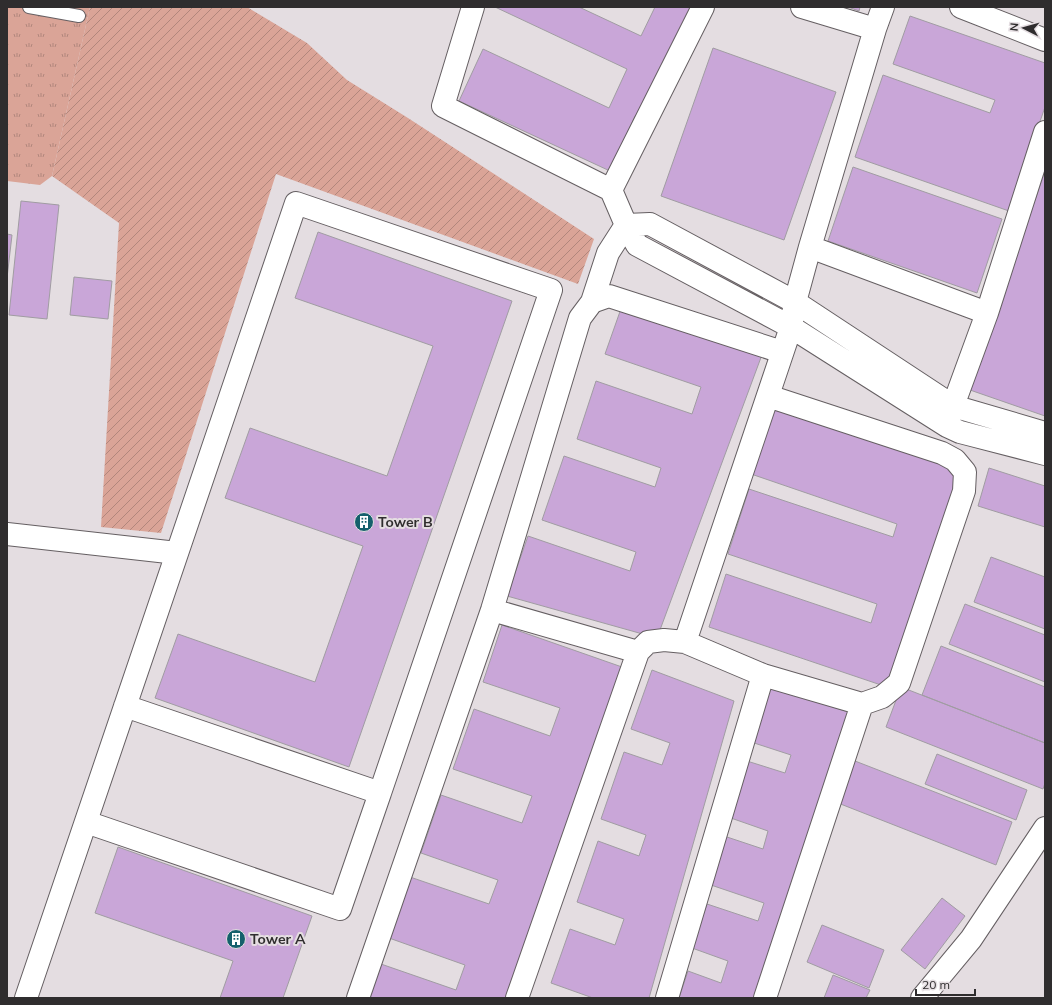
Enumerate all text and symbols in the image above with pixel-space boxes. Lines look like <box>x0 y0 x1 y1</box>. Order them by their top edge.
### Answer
north arrow <box>1004 8 1044 48</box>
text: N <box>1007 22 1021 32</box>
building icon: Tower B <box>353 511 375 533</box>
place label: Tower B <box>378 513 433 531</box>
building icon: Tower A <box>225 928 247 950</box>
place label: Tower A <box>250 930 306 948</box>
scale bar <box>916 971 975 997</box>
text: 20 m <box>922 977 950 992</box>

